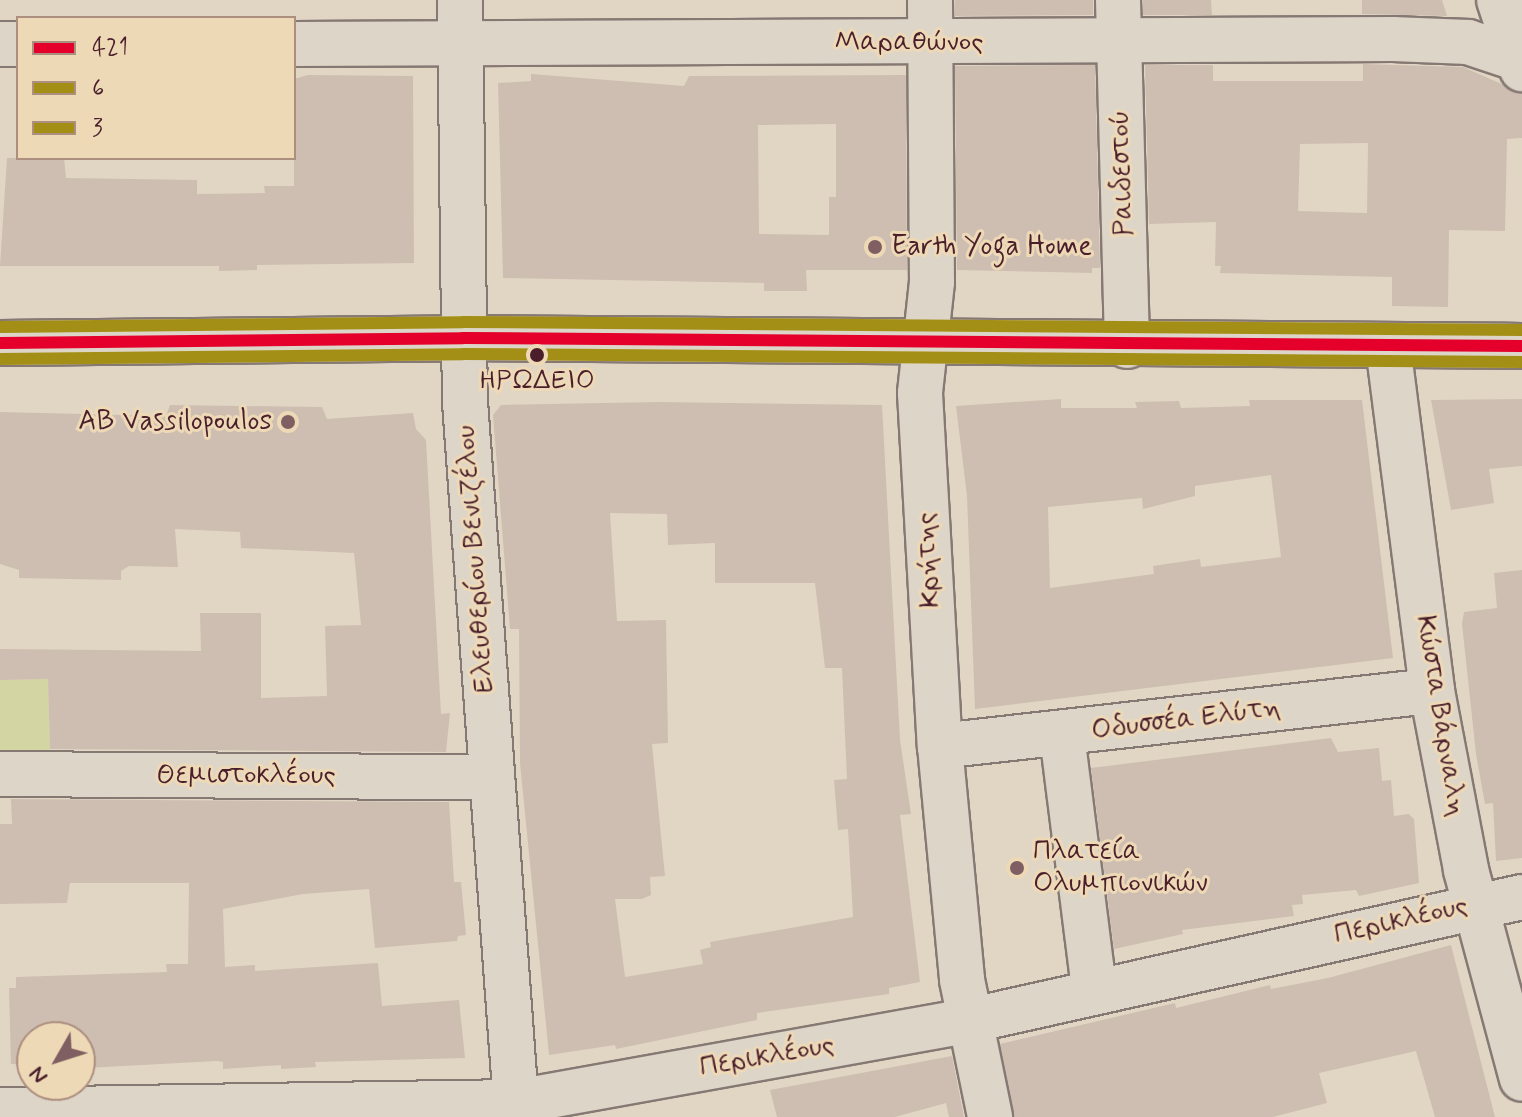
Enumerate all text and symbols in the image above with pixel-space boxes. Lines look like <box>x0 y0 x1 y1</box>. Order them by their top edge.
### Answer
legend <box>16 16 296 160</box>
street label: Μαραθώνος <box>834 26 984 60</box>
text: 421 <box>92 33 128 64</box>
text: 6 <box>92 73 104 104</box>
street label: Ραιδεστού <box>1104 110 1142 236</box>
text: 3 <box>92 113 103 144</box>
place label: Earth Yoga Home <box>891 230 1096 264</box>
marker: Earth Yoga Home <box>866 238 884 256</box>
marker: ΗΡΩΔΕΙΟ <box>529 347 545 363</box>
place label: ΗΡΩΔΕΙΟ <box>479 366 595 398</box>
place label: AB Vassilopoulos <box>87 405 272 439</box>
marker: AB Vassilopoulos <box>279 413 297 431</box>
street label: Ελευθερίου Βενιζέλου <box>450 424 502 694</box>
street label: Κρήτης <box>910 511 948 609</box>
street label: Κώστα Βάρναλη <box>1408 613 1472 819</box>
street label: Οδυσσέα Ελύτη <box>1089 692 1283 748</box>
street label: Θεμιστοκλέους <box>156 759 336 793</box>
place label: Πλατεία Ολυμπιονικών <box>1033 835 1208 901</box>
marker: Πλατεία Ολυμπιονικών <box>1008 859 1026 877</box>
street label: Περικλέους <box>1331 889 1471 953</box>
north arrow <box>16 1021 96 1101</box>
street label: Περικλέους <box>697 1029 837 1085</box>
text: N <box>23 1060 54 1089</box>

